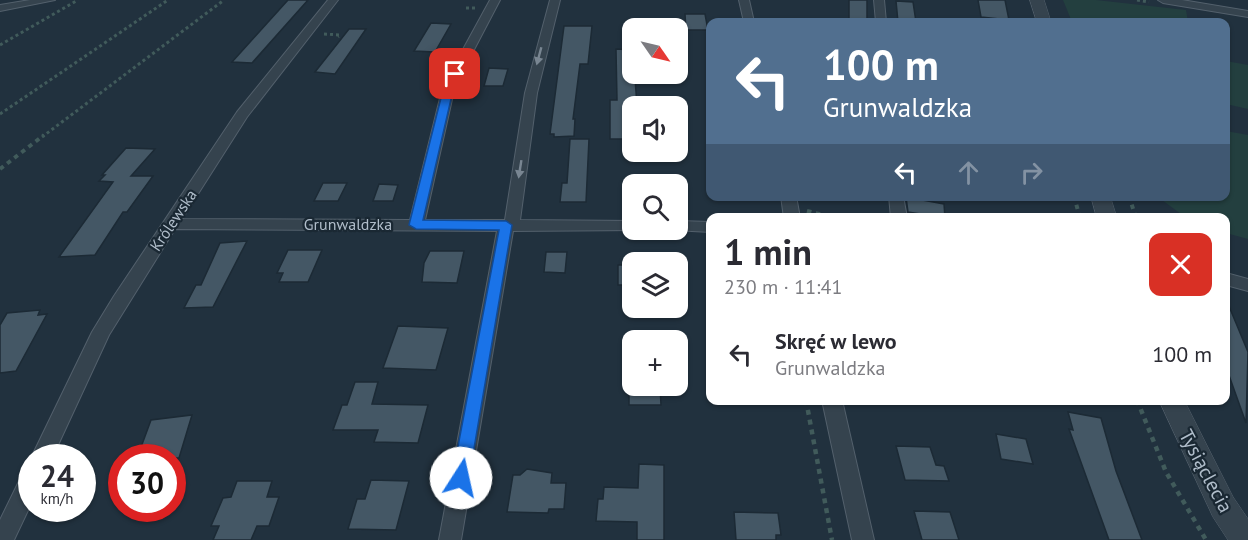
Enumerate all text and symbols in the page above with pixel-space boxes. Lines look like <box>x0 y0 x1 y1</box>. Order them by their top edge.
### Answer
north arrow <box>622 18 688 84</box>
map controls <box>622 18 688 396</box>
text: 100 m <box>823 37 939 92</box>
icon: left <box>724 42 802 120</box>
one-way arrow <box>534 47 544 65</box>
pin <box>429 48 480 99</box>
icon: arrive <box>438 57 471 90</box>
text: Grunwaldzka <box>823 90 972 124</box>
button: sound <box>622 96 688 162</box>
icon: left <box>889 156 922 189</box>
icon: ahead <box>952 156 985 189</box>
icon: right <box>1015 156 1048 189</box>
one-way arrow <box>515 160 524 179</box>
button: search <box>622 174 688 240</box>
street label: Królewska <box>145 185 201 255</box>
street label: Grunwaldzka <box>304 214 392 234</box>
text: 1 min <box>724 228 812 275</box>
button: close <box>1149 233 1212 296</box>
button: layers <box>622 252 688 318</box>
text: 230 m · 11:41 <box>724 274 842 300</box>
text: Skręć w lewo <box>775 327 896 355</box>
button: + <box>622 330 688 396</box>
icon: left <box>724 338 757 371</box>
text: 100 m <box>1152 340 1212 368</box>
text: Grunwaldzka <box>775 355 885 381</box>
street label: Tysiąclecia <box>1173 425 1239 517</box>
speed limit sign: 30 <box>108 444 186 522</box>
position arrow <box>429 446 493 510</box>
text: 24 <box>40 456 74 495</box>
text: km/h <box>41 489 73 508</box>

